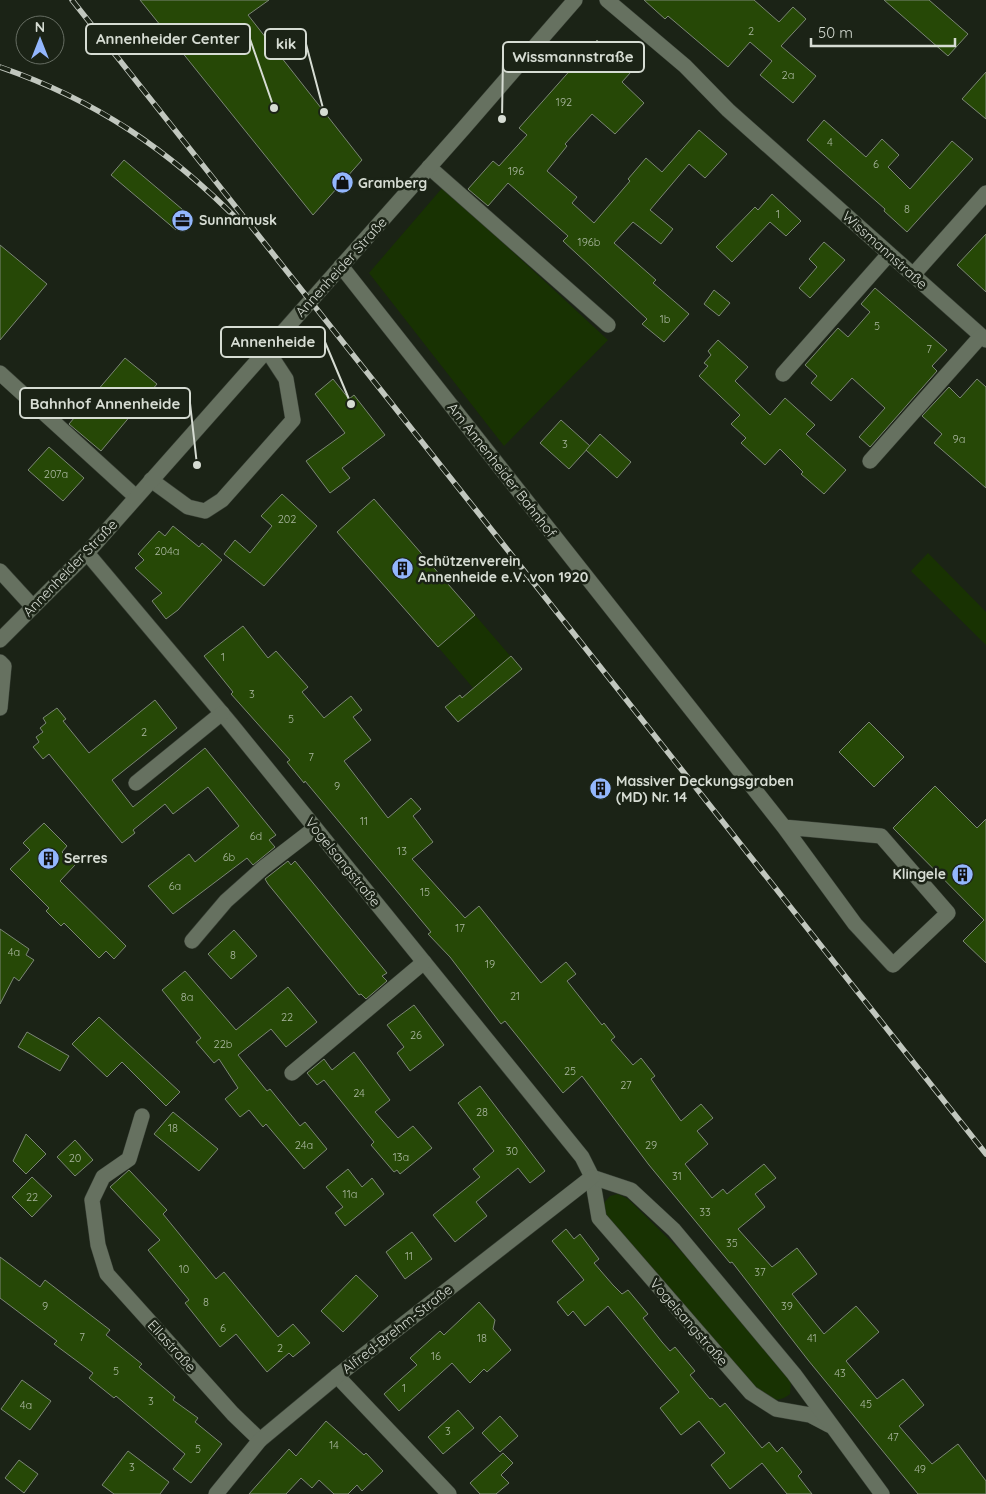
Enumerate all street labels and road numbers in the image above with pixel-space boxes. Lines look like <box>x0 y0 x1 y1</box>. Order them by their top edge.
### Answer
street label: Wissmannstraße <box>839 207 931 293</box>
street label: Annenheider Straße <box>291 213 391 321</box>
street label: Am Annenheider Bahnhof <box>444 399 560 541</box>
street label: Annenheider Straße <box>19 515 121 620</box>
street label: Vogelsangstraße <box>301 813 385 911</box>
street label: Vogelsangstraße <box>646 1274 732 1370</box>
street label: Alfred-Brehm-Straße <box>338 1280 456 1378</box>
street label: Ellastraße <box>144 1316 200 1376</box>

